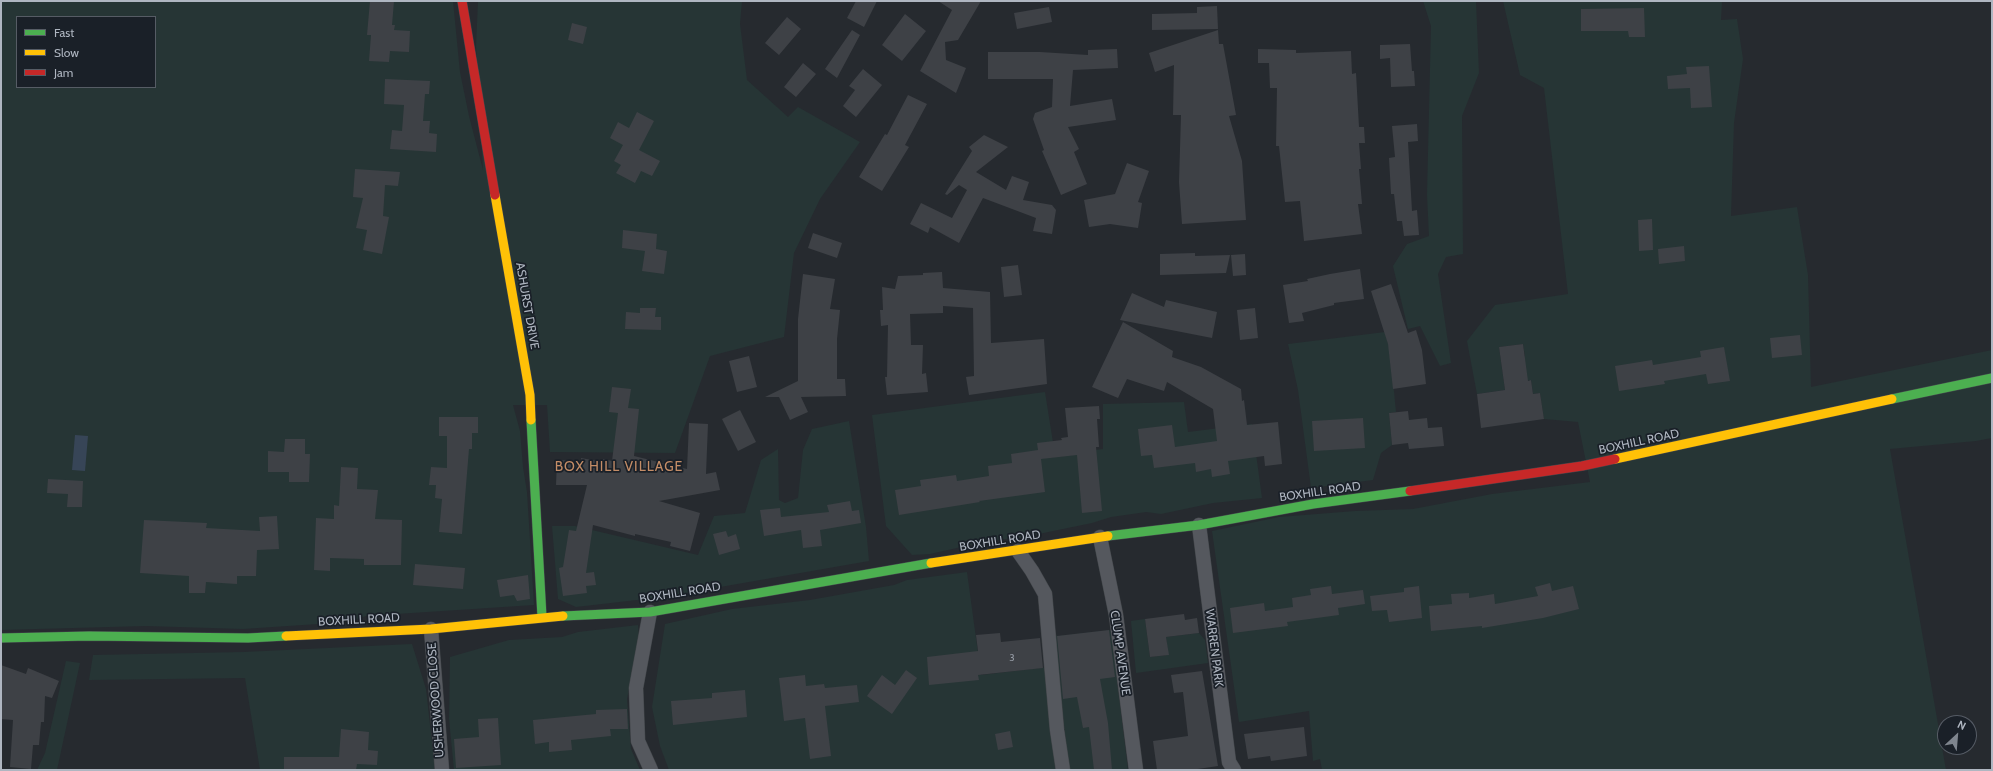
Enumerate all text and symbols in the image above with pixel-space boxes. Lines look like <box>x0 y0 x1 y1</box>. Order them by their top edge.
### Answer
legend <box>16 16 156 88</box>
text: Fast <box>54 25 74 40</box>
text: Slow <box>54 45 79 60</box>
text: Jam <box>54 65 73 80</box>
street label: ASHURST DRIVE <box>512 261 542 351</box>
street label: BOXHILL ROAD <box>1597 426 1681 458</box>
district label: BOX HILL VILLAGE <box>555 459 683 475</box>
street label: BOXHILL ROAD <box>1278 479 1362 505</box>
street label: BOXHILL ROAD <box>958 527 1042 555</box>
street label: BOXHILL ROAD <box>638 579 722 607</box>
street label: WARREN PARK <box>1202 608 1226 688</box>
street label: CLUMP AVENUE <box>1107 610 1133 696</box>
street label: BOXHILL ROAD <box>318 611 400 629</box>
street label: USHERWOOD CLOSE <box>425 642 447 758</box>
house number: 3 <box>1009 652 1015 664</box>
north arrow <box>1937 715 1977 755</box>
text: N <box>1955 717 1968 733</box>

